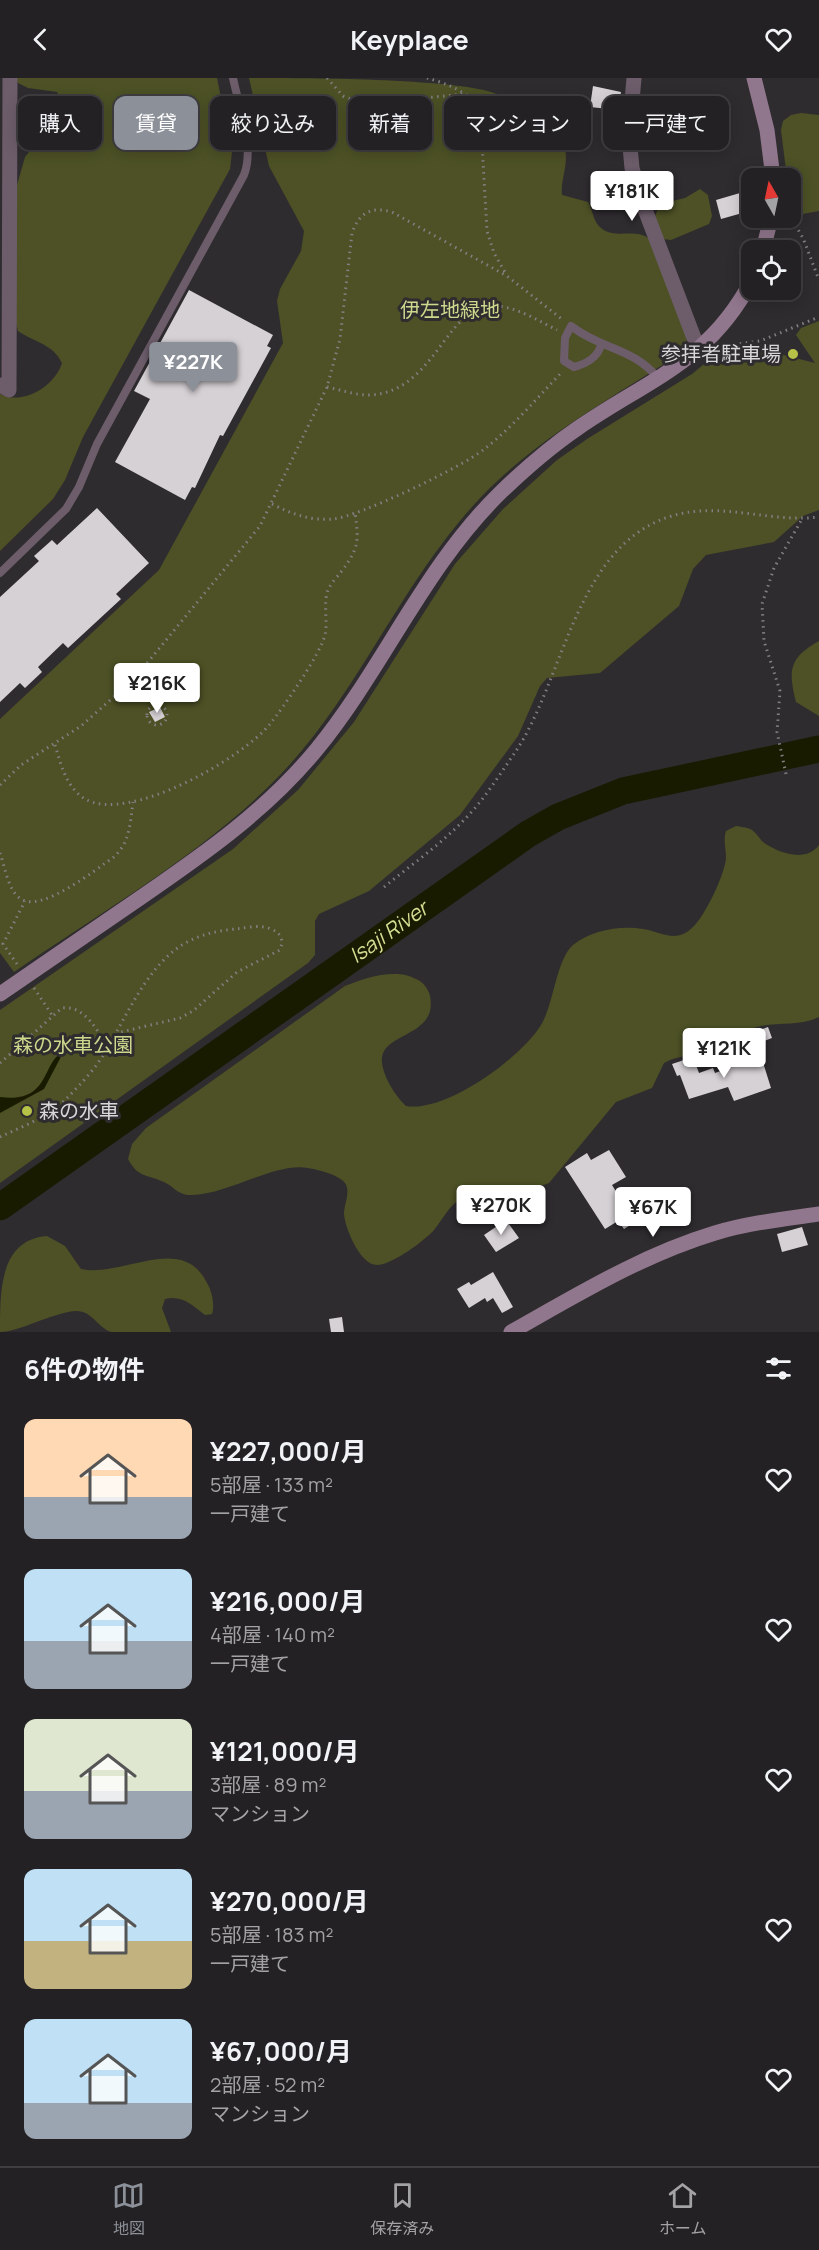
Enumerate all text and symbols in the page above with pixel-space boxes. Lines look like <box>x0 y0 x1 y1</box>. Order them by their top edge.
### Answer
text: Keyplace <box>350 21 469 58</box>
icon: back <box>24 23 57 56</box>
icon: heart <box>762 23 795 56</box>
chip: 購入 <box>18 96 102 150</box>
chip: 賃貸 <box>114 96 198 150</box>
chip: 絞り込み <box>210 96 336 150</box>
chip: 新着 <box>348 96 432 150</box>
chip: マンション <box>444 96 591 150</box>
chip: 一戸建て <box>603 96 729 150</box>
north arrow <box>741 168 801 228</box>
map controls <box>741 168 801 300</box>
pin: ¥181K <box>590 171 674 222</box>
text: ¥181K <box>605 177 659 204</box>
button: locate <box>741 240 801 300</box>
park label: 伊左地緑地 <box>400 296 500 323</box>
place label: 参拝者駐車場 <box>661 340 781 367</box>
pin: ¥227K <box>151 342 235 393</box>
marker: 参拝者駐車場 <box>786 347 800 361</box>
text: ¥227K <box>163 348 223 375</box>
pin: ¥216K <box>115 663 199 714</box>
text: ¥216K <box>128 669 186 696</box>
water label: Isaji River <box>343 893 435 969</box>
pin: ¥121K <box>682 1028 766 1079</box>
park label: 森の水車公園 <box>13 1031 133 1058</box>
text: ¥121K <box>697 1034 751 1061</box>
place label: 森の水車 <box>39 1097 119 1124</box>
marker: 森の水車 <box>20 1104 34 1118</box>
pin: ¥270K <box>459 1185 543 1236</box>
pin: ¥67K <box>617 1187 689 1238</box>
text: ¥270K <box>471 1191 531 1218</box>
text: ¥67K <box>629 1193 677 1220</box>
text: 6件の物件 <box>24 1351 144 1387</box>
icon: filters <box>762 1352 795 1385</box>
text: ¥227,000/月 <box>210 1433 367 1469</box>
icon: home <box>72 1443 144 1515</box>
icon: heart <box>762 1463 795 1496</box>
text: 5部屋 · 133 m² <box>210 1471 333 1498</box>
text: 一戸建て <box>210 1500 290 1527</box>
text: ¥216,000/月 <box>210 1583 365 1619</box>
icon: home <box>72 1593 144 1665</box>
icon: heart <box>762 1613 795 1646</box>
text: 4部屋 · 140 m² <box>210 1621 335 1648</box>
text: 一戸建て <box>210 1650 290 1677</box>
text: ¥121,000/月 <box>210 1733 360 1769</box>
icon: home <box>72 1743 144 1815</box>
icon: heart <box>762 1763 795 1796</box>
text: 3部屋 · 89 m² <box>210 1771 327 1798</box>
text: マンション <box>210 1800 310 1827</box>
text: ¥270,000/月 <box>210 1883 369 1919</box>
icon: home <box>72 1893 144 1965</box>
icon: heart <box>762 1913 795 1946</box>
text: 5部屋 · 183 m² <box>210 1921 334 1948</box>
text: 一戸建て <box>210 1950 290 1977</box>
text: ¥67,000/月 <box>210 2033 352 2069</box>
icon: home <box>72 2043 144 2115</box>
icon: heart <box>762 2063 795 2096</box>
text: 2部屋 · 52 m² <box>210 2071 325 2098</box>
text: マンション <box>210 2100 310 2127</box>
tab: 地図 <box>112 2179 145 2239</box>
tab: 保存済み <box>370 2179 434 2239</box>
tab: ホーム <box>659 2179 707 2239</box>

